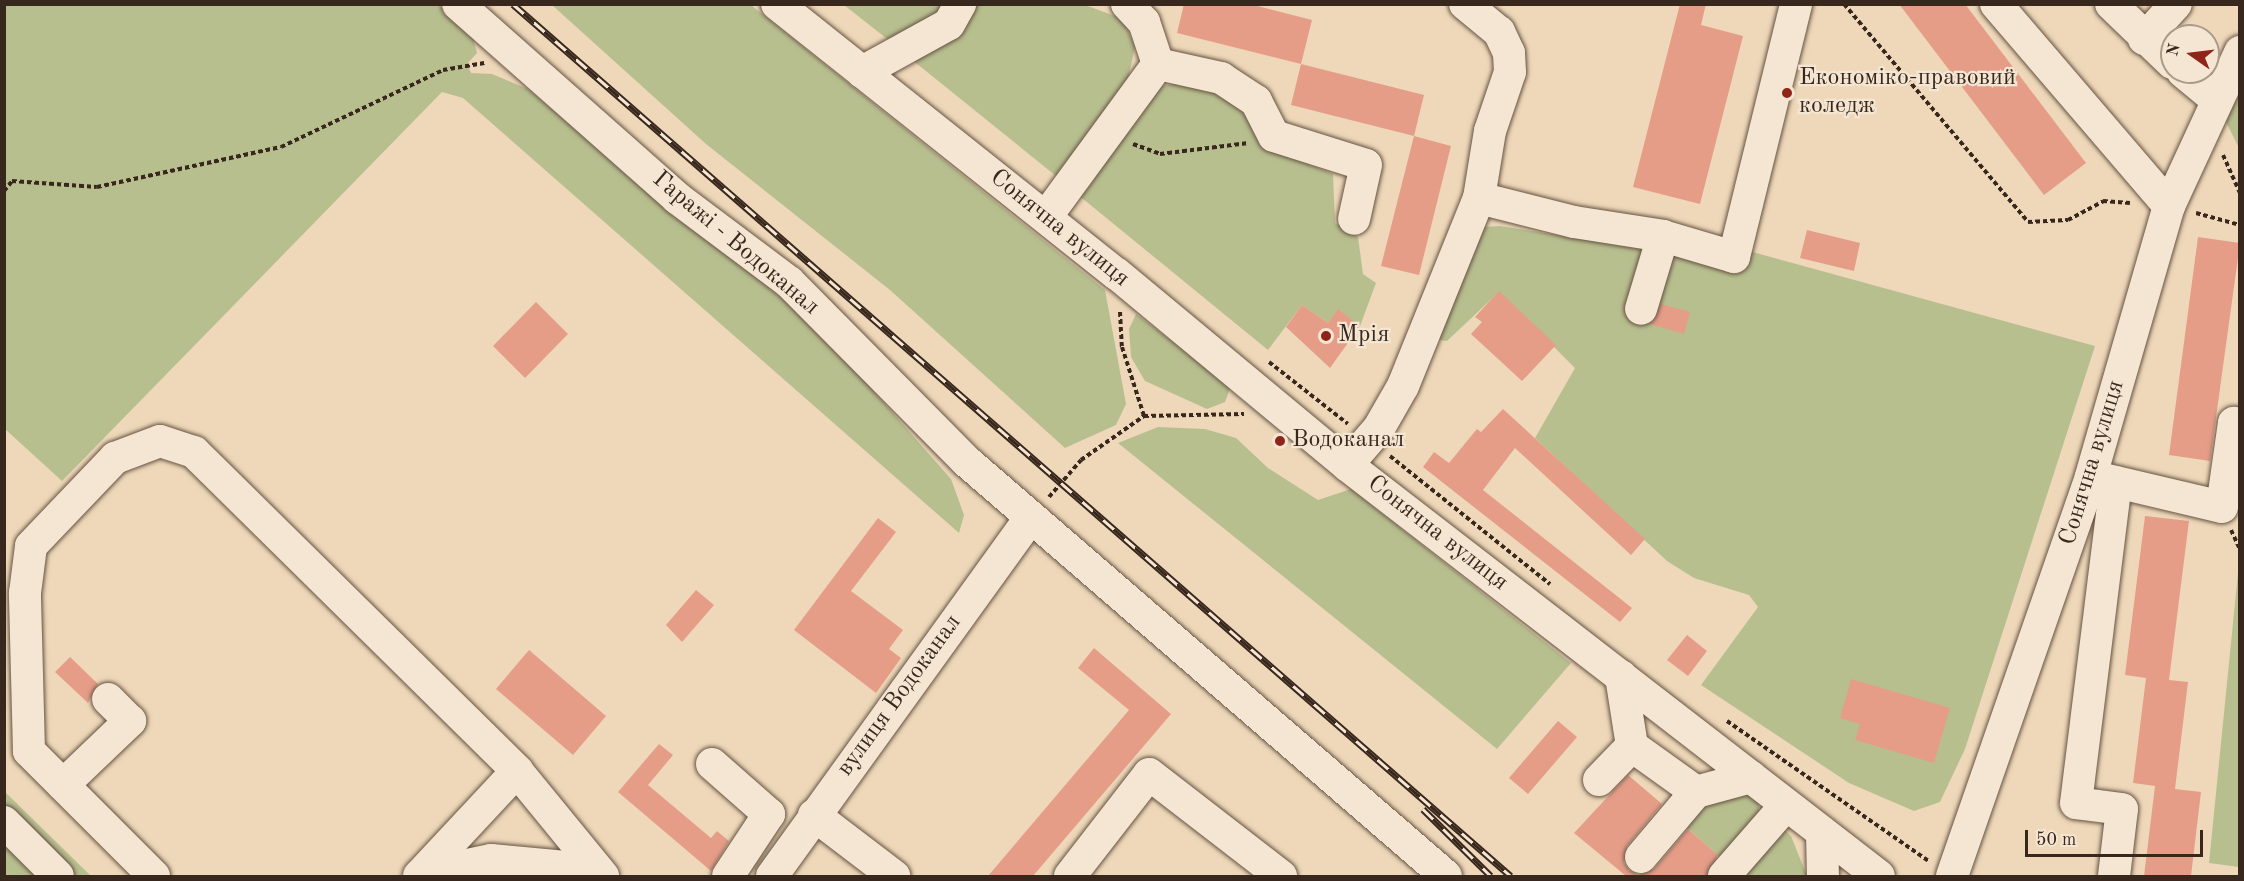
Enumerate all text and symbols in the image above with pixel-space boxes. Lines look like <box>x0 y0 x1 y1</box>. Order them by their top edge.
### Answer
north arrow <box>2160 24 2220 84</box>
text: N <box>2165 42 2184 58</box>
place label: Економіко-правовий коледж <box>1799 65 2016 121</box>
marker: Економіко-правовий коледж <box>1780 86 1794 100</box>
street label: Сонячна вулиця <box>984 164 1134 294</box>
street label: Гаражі - Водоканал <box>646 166 824 322</box>
place label: Мрія <box>1338 322 1390 350</box>
marker: Мрія <box>1319 329 1333 343</box>
street label: Сонячна вулиця <box>2054 377 2132 549</box>
place label: Водоканал <box>1292 427 1404 455</box>
marker: Водоканал <box>1273 434 1287 448</box>
street label: Сонячна вулиця <box>1361 470 1513 598</box>
street label: вулиця Водоканал <box>832 610 968 782</box>
scale bar <box>2028 818 2206 856</box>
text: 50 m <box>2036 831 2076 849</box>

